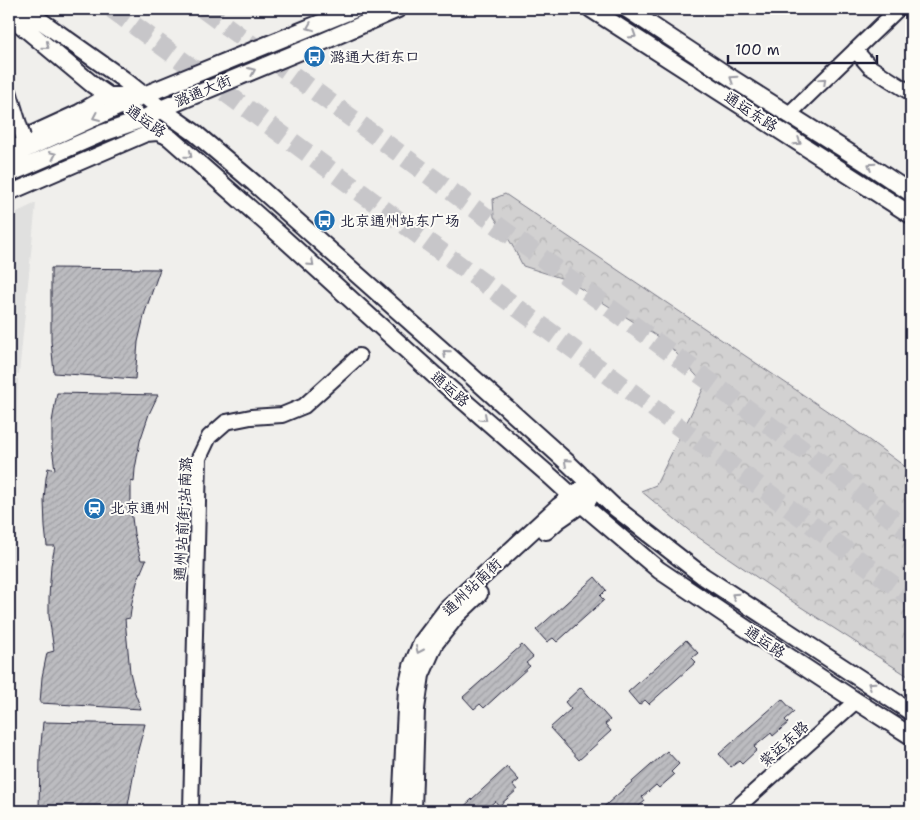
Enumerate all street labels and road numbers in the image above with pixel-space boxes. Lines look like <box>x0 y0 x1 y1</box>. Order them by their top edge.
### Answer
street label: 潞通大街 <box>171 70 235 112</box>
street label: 通运东路 <box>720 87 782 137</box>
street label: 通运路 <box>122 100 170 142</box>
street label: 通运路 <box>426 367 474 411</box>
street label: 通州站前街;站南潞 <box>170 456 196 582</box>
street label: 通州站南街 <box>438 554 506 620</box>
street label: 通运路 <box>741 621 789 663</box>
street label: 紫运东路 <box>755 716 813 772</box>

